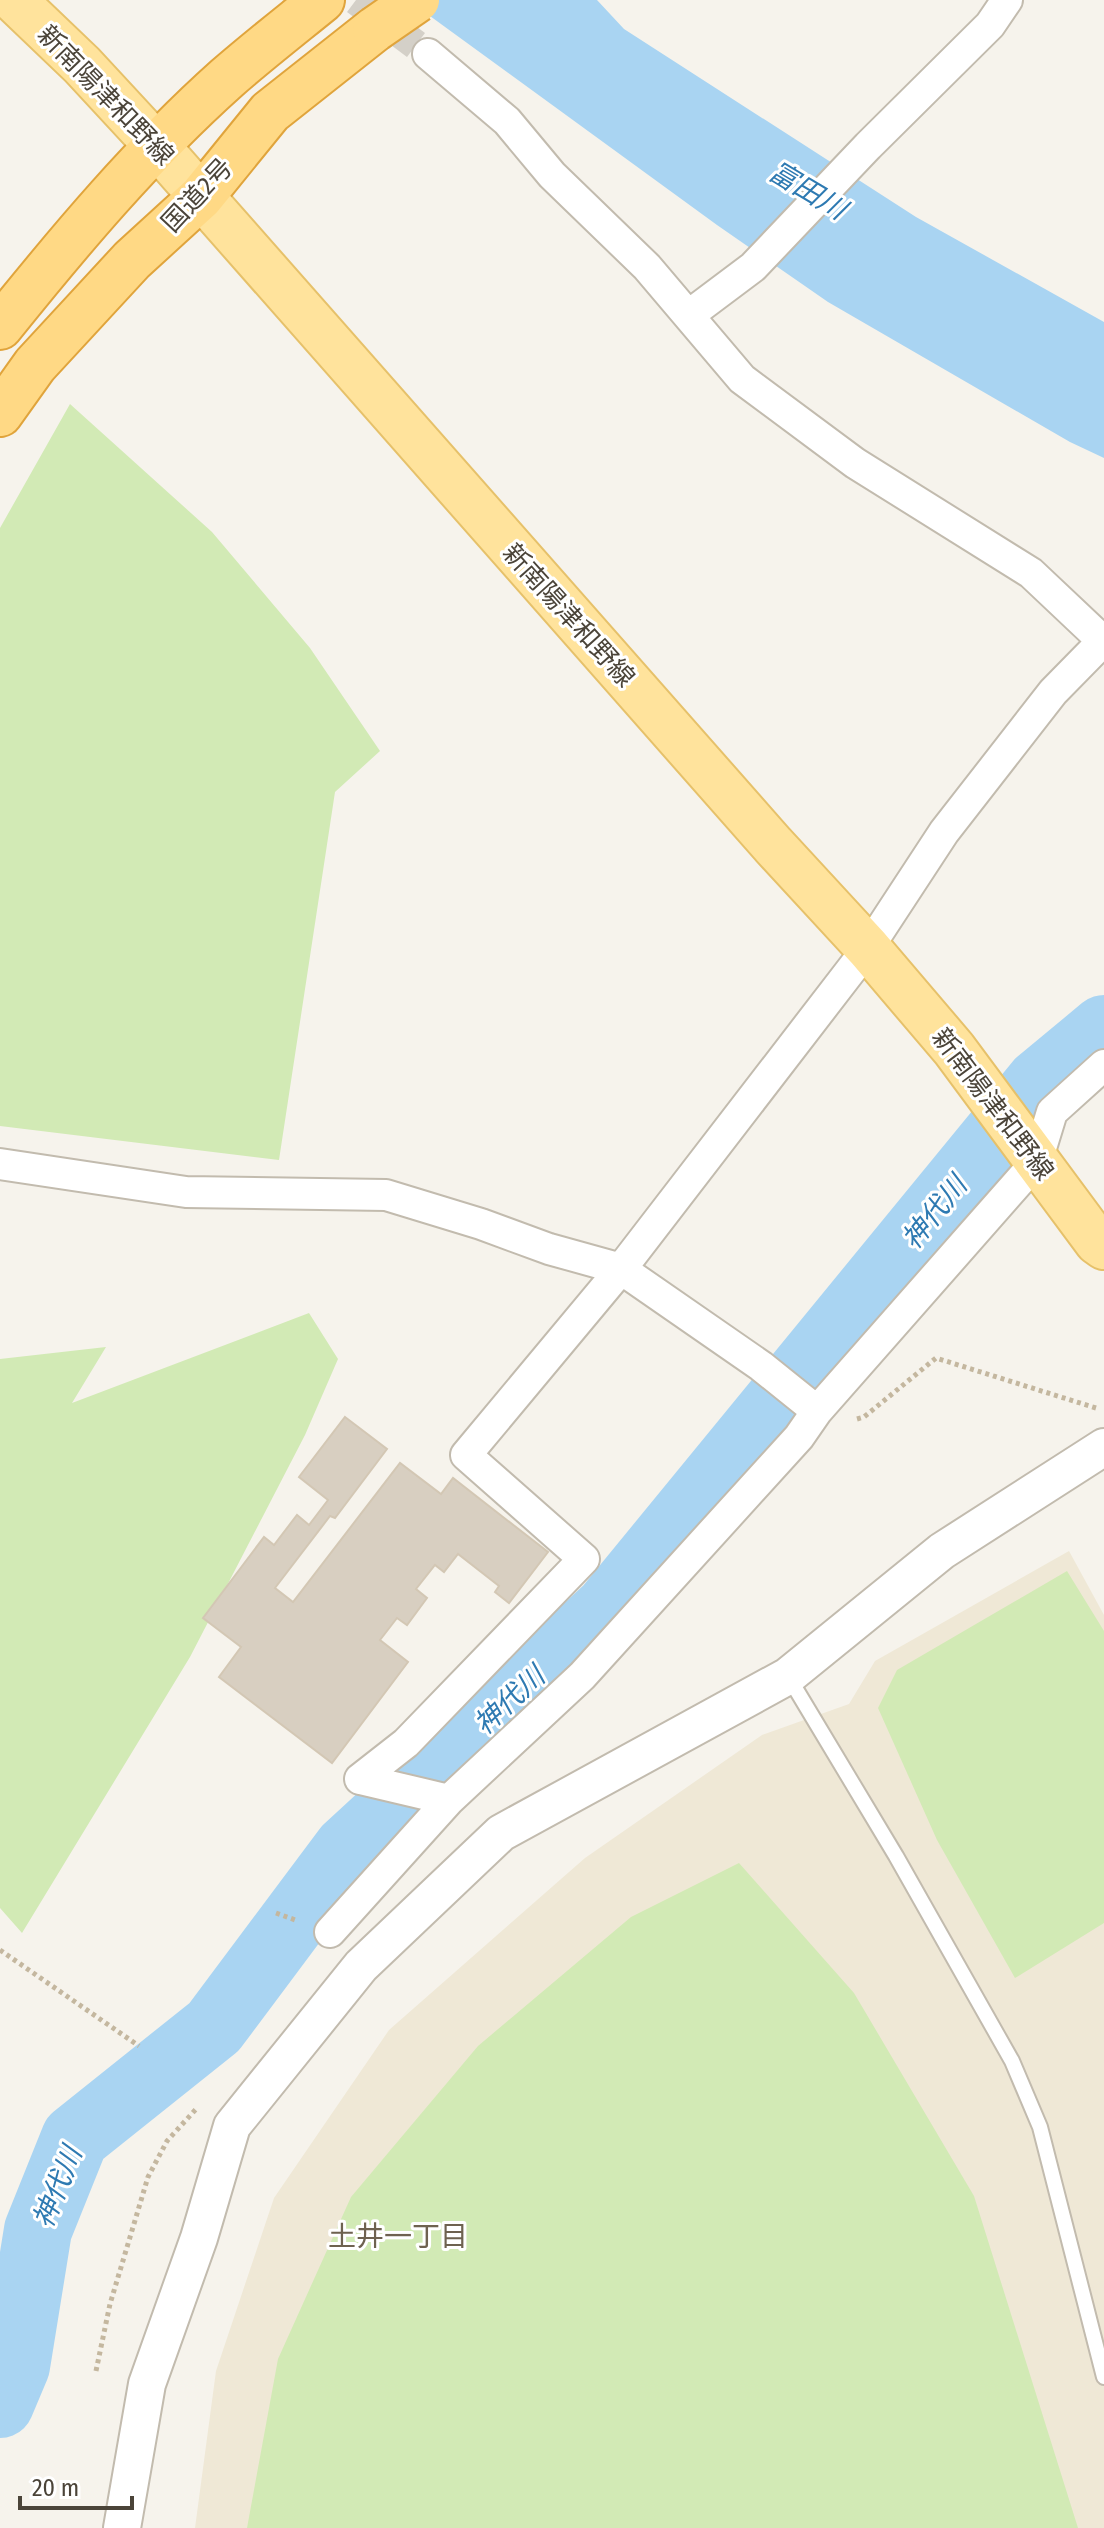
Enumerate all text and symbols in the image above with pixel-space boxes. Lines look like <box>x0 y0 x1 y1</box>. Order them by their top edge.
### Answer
street label: 新南陽津和野線 <box>31 19 180 172</box>
street label: 国道2号 <box>156 152 239 239</box>
water label: 富田川 <box>763 155 855 228</box>
street label: 新南陽津和野線 <box>496 537 641 693</box>
street label: 新南陽津和野線 <box>925 1022 1060 1186</box>
water label: 神代川 <box>895 1167 976 1255</box>
water label: 神代川 <box>467 1658 553 1741</box>
water label: 神代川 <box>26 2139 90 2232</box>
district label: 土井一丁目 <box>328 2220 468 2253</box>
scale bar <box>20 2460 132 2510</box>
text: 20 m <box>32 2474 79 2502</box>

